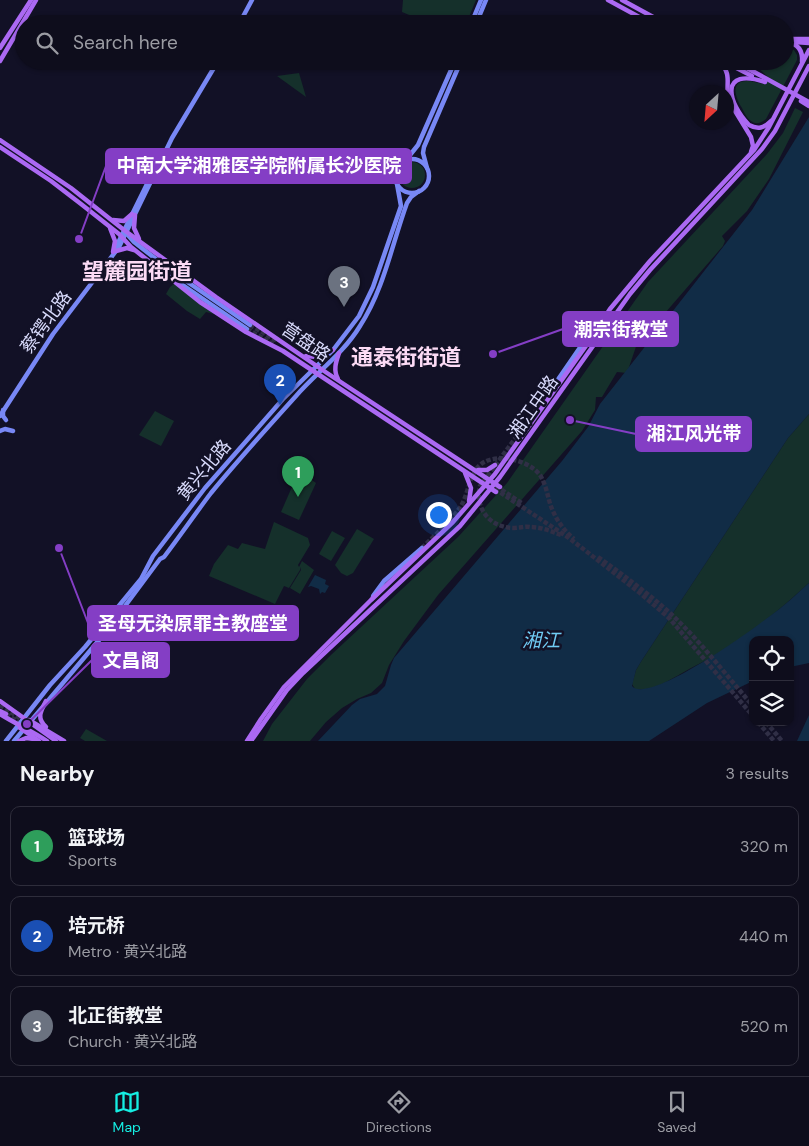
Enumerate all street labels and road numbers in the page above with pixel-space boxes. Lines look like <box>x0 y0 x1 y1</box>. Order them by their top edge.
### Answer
street label: 蔡锷北路 <box>15 286 77 358</box>
street label: 营盘路 <box>277 317 335 367</box>
street label: 湘江中路 <box>503 371 563 443</box>
street label: 黄兴北路 <box>172 435 236 505</box>

